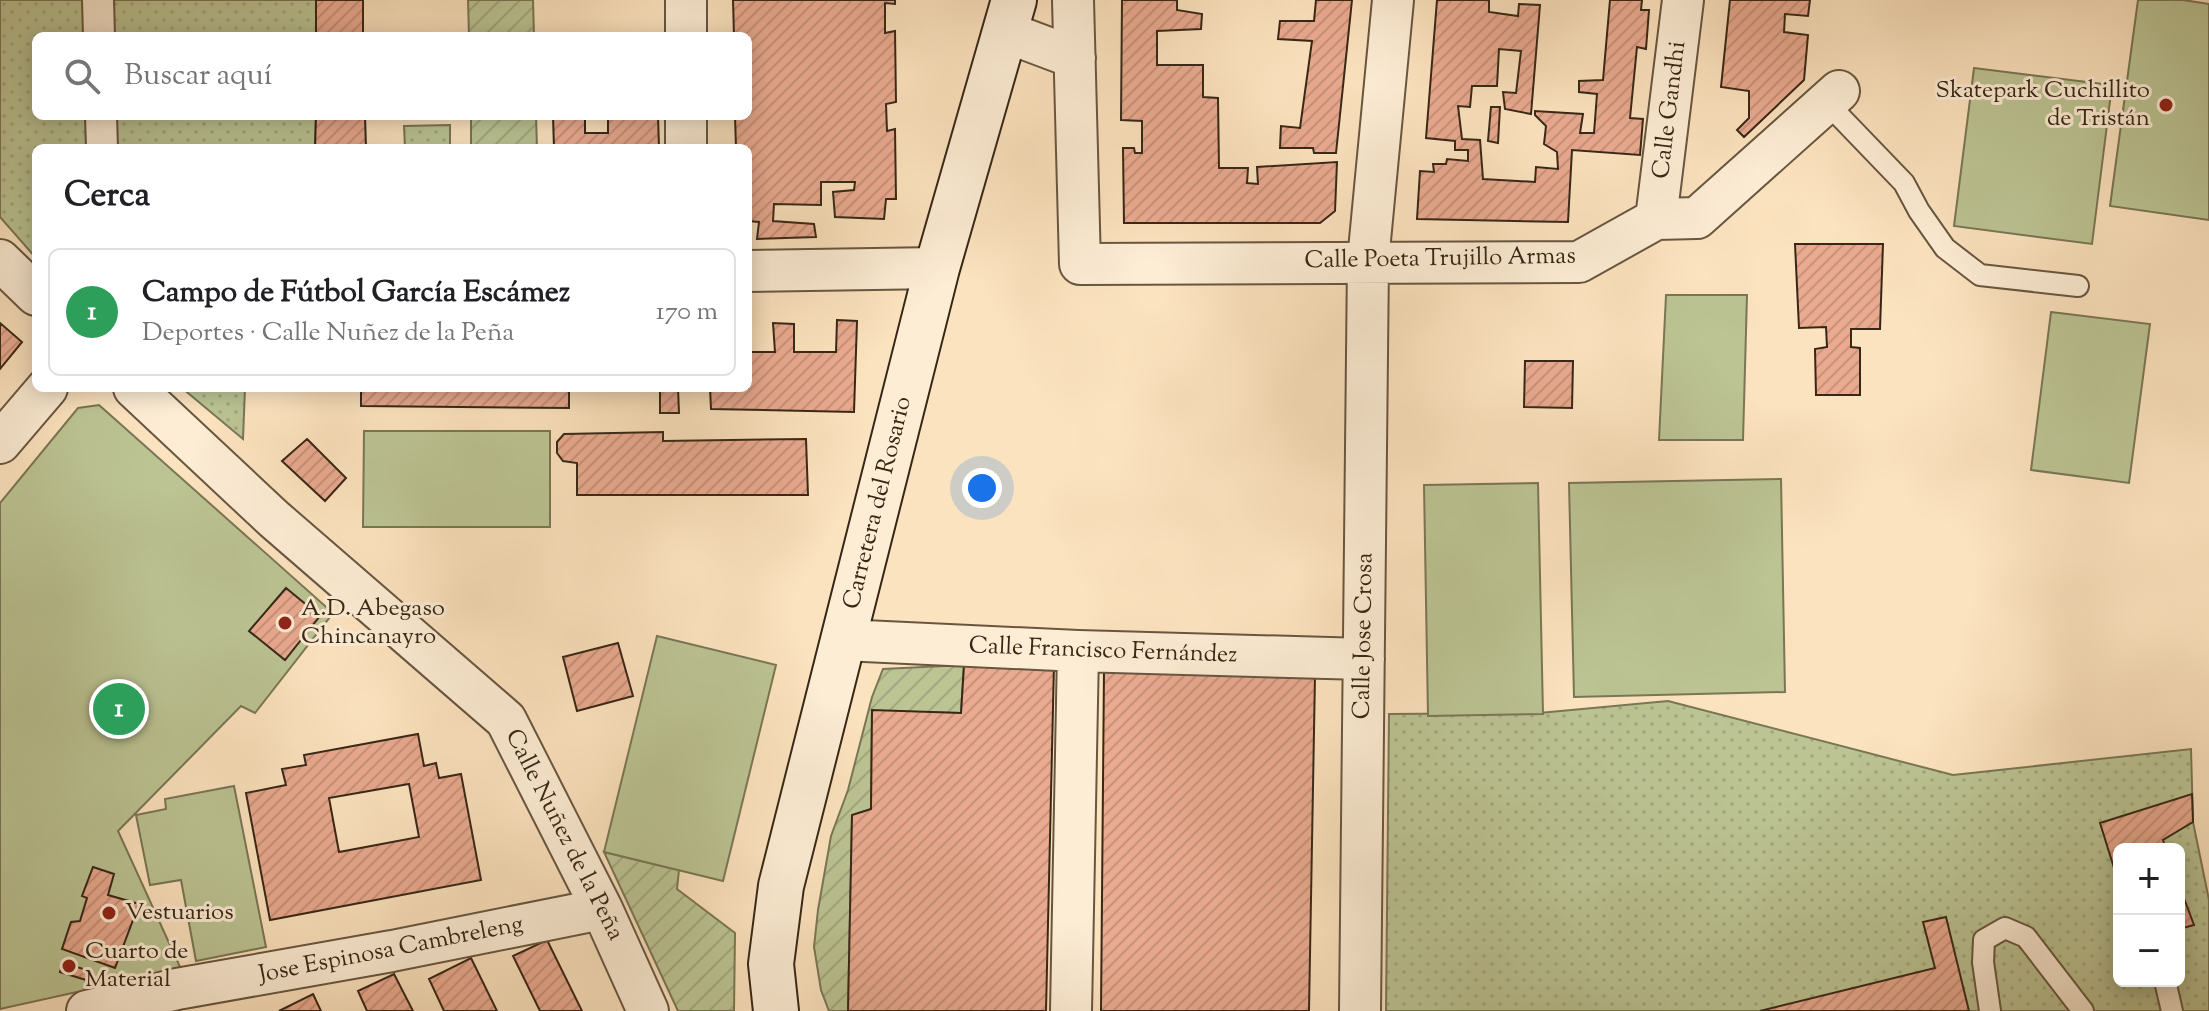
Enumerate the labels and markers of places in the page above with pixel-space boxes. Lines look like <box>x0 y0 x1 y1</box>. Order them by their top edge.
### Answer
place label: Skatepark Cuchillito de Tristán <box>1935 74 2150 136</box>
marker: Skatepark Cuchillito de Tristán <box>2157 96 2175 114</box>
place label: A.D. Abegaso Chincanayro <box>301 592 445 654</box>
marker: A.D. Abegaso Chincanayro <box>276 614 294 632</box>
pin: 1 <box>93 679 145 739</box>
place label: Vestuarios <box>125 896 234 930</box>
marker: Vestuarios <box>100 904 118 922</box>
place label: Cuarto de Material <box>85 935 189 997</box>
marker: Cuarto de Material <box>60 957 78 975</box>

